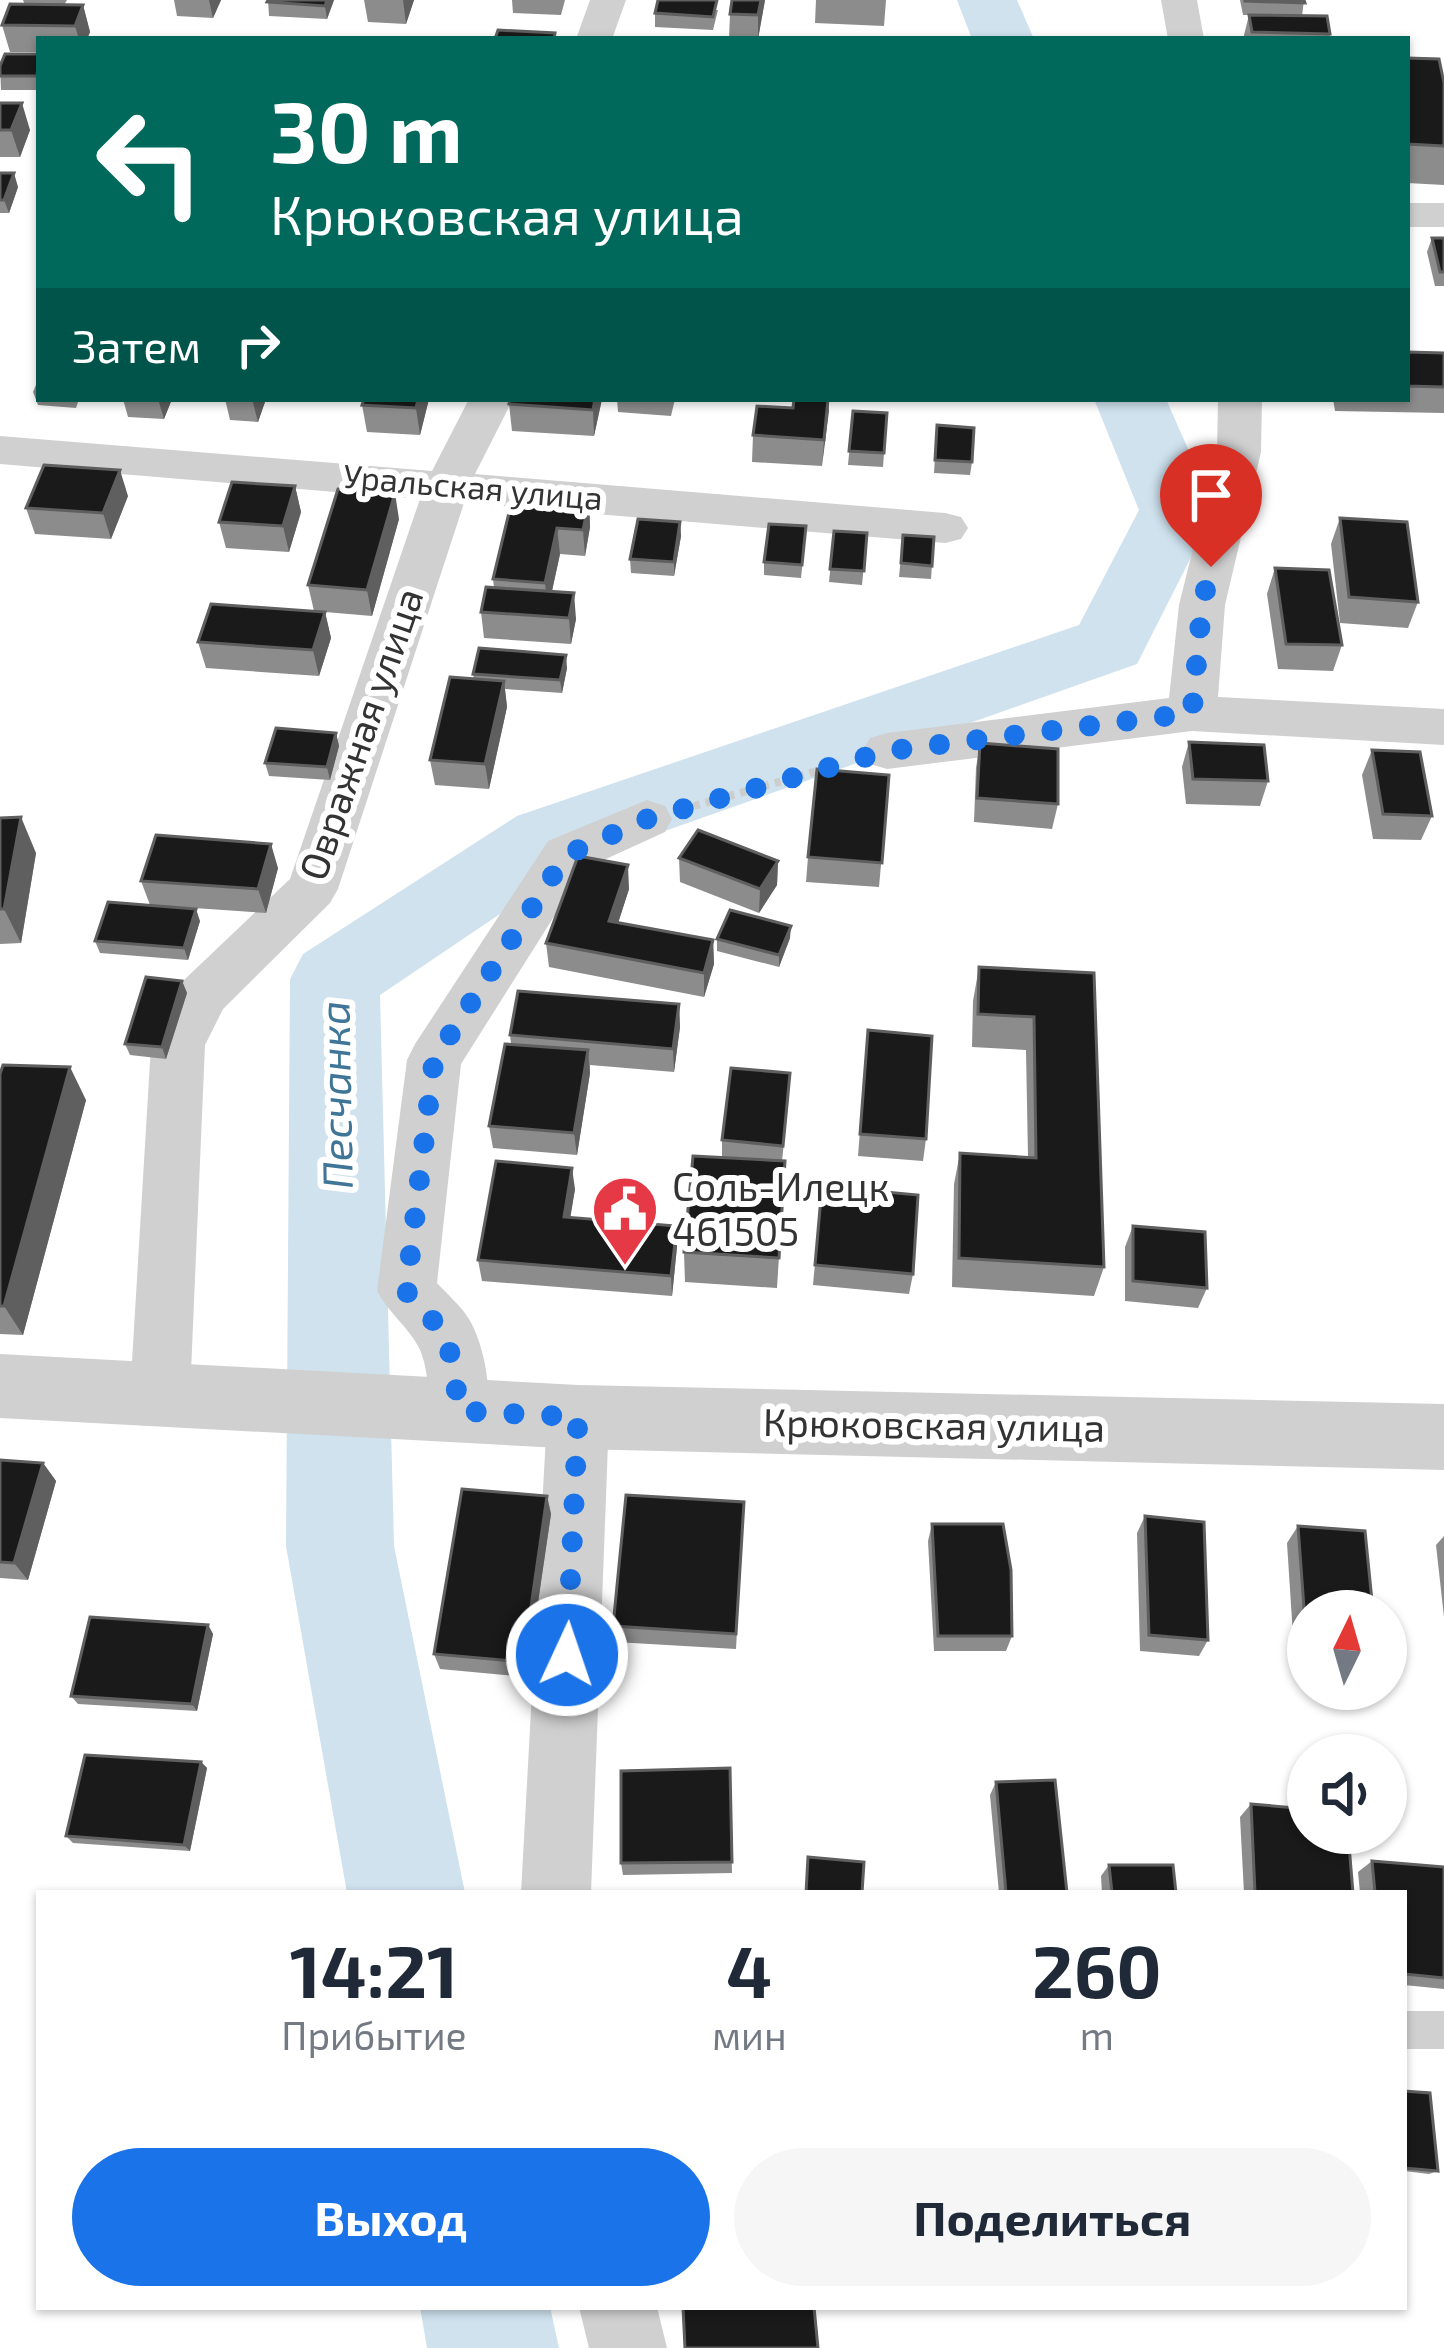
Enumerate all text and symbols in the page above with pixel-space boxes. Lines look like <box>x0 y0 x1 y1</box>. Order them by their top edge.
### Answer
text: 30 m <box>270 79 463 180</box>
icon: left <box>72 84 228 240</box>
text: Крюковская улица <box>270 181 744 246</box>
icon: right <box>225 312 291 378</box>
text: Затем <box>72 318 201 372</box>
pin <box>1160 444 1262 567</box>
street label: Уральская улица <box>342 455 604 518</box>
icon: arrive <box>1178 462 1244 528</box>
street label: Овражная улица <box>288 581 433 886</box>
water label: Песчанка <box>307 1000 361 1190</box>
place label: Соль-Илецк 461505 <box>672 1162 889 1254</box>
public building icon: Соль-Илецк 461505 <box>590 1174 660 1268</box>
street label: Крюковская улица <box>763 1397 1105 1451</box>
north arrow <box>1287 1590 1407 1710</box>
map controls <box>1287 1590 1407 1854</box>
position arrow <box>504 1592 630 1718</box>
button: sound <box>1287 1734 1407 1854</box>
text: 14:21 <box>290 1926 458 2012</box>
text: 4 <box>726 1926 772 2012</box>
text: 260 <box>1032 1926 1162 2012</box>
text: Прибытие <box>281 2011 467 2058</box>
text: мин <box>712 2011 787 2058</box>
text: m <box>1080 2011 1114 2058</box>
button: Выход <box>72 2148 710 2286</box>
button: Поделиться <box>734 2148 1371 2286</box>

